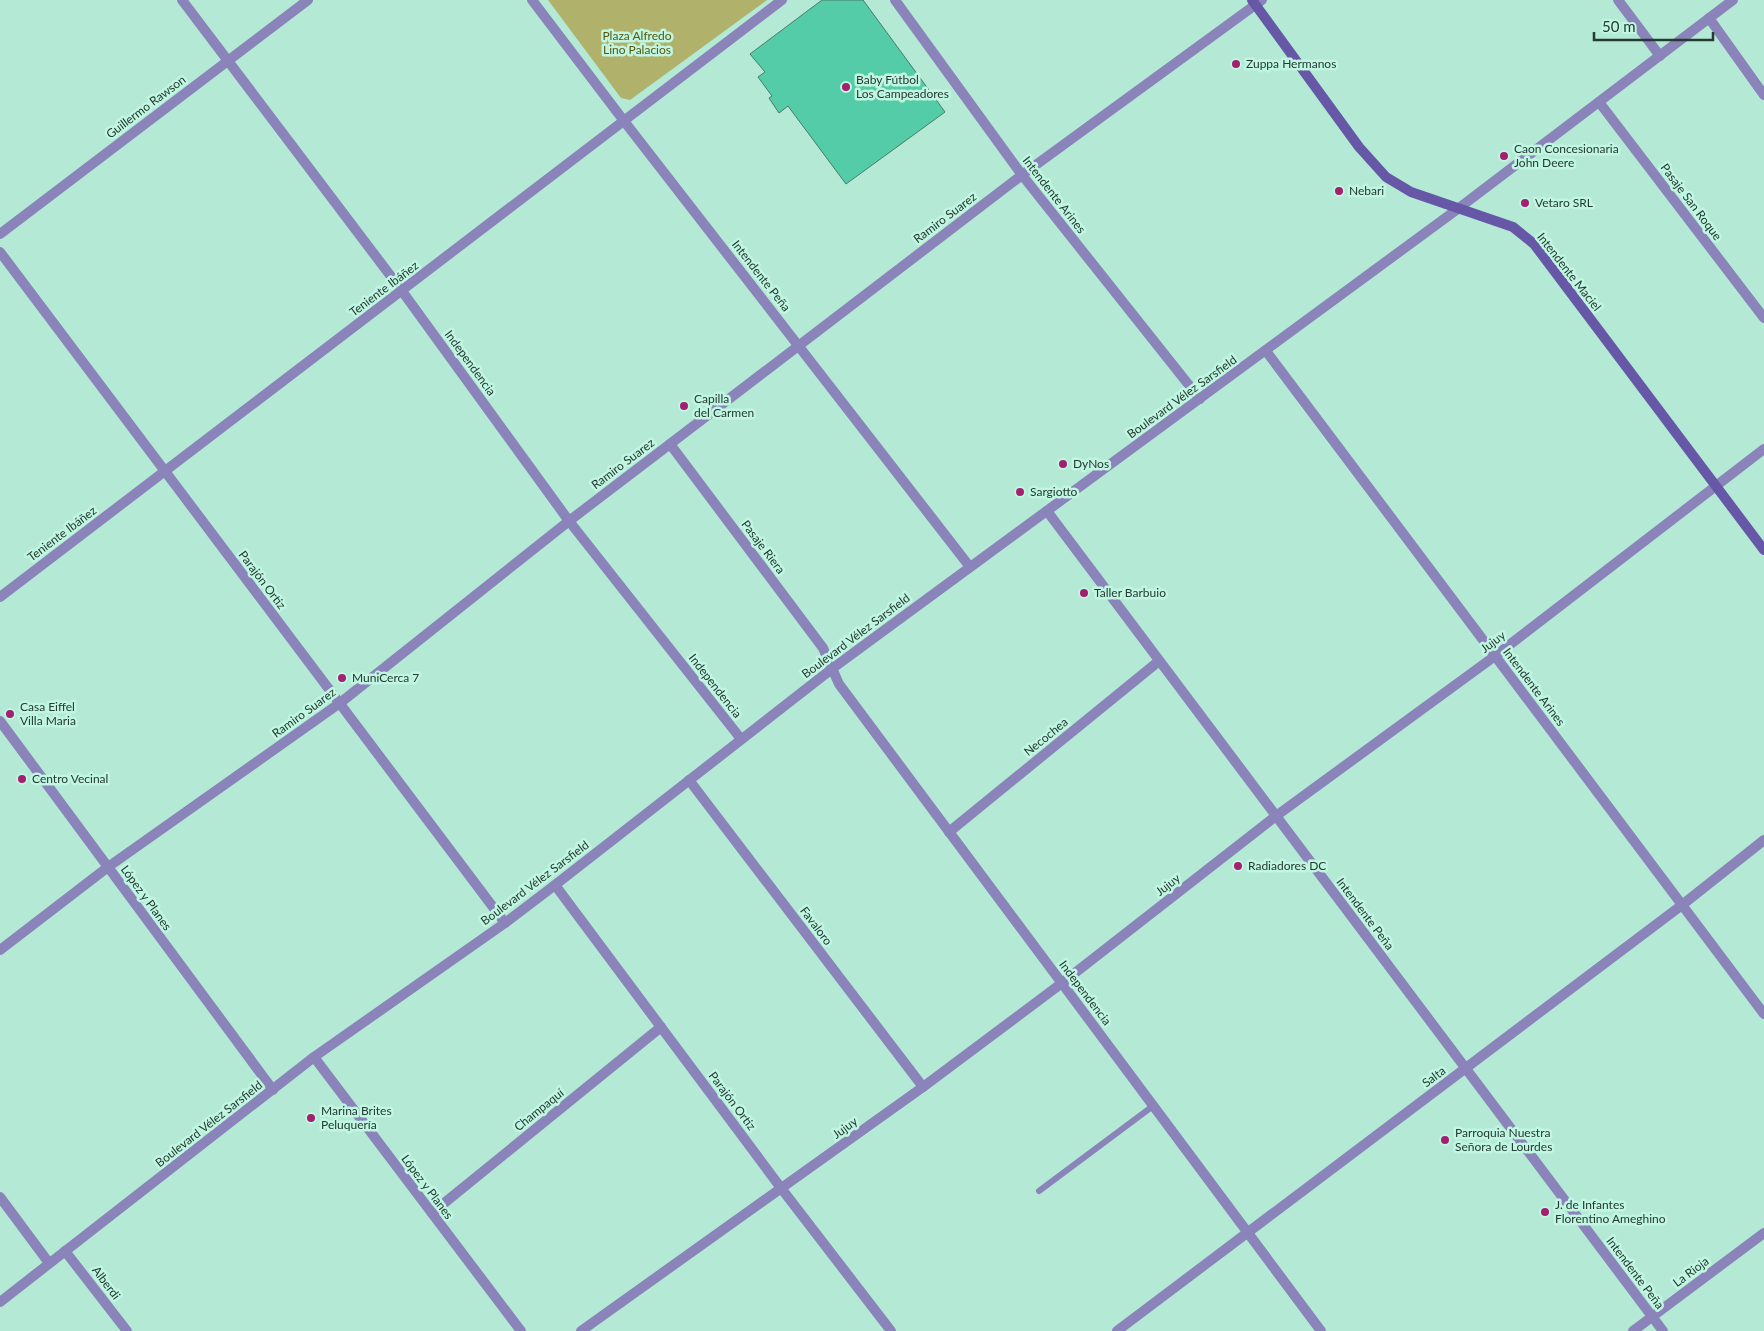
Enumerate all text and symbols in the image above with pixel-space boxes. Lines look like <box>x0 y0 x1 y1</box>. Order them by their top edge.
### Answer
scale bar <box>1594 10 1713 42</box>
text: 50 m <box>1602 17 1636 35</box>
park label: Plaza Alfredo Lino Palacios <box>602 28 672 57</box>
place label: Zuppa Hermanos <box>1246 56 1336 71</box>
marker: Zuppa Hermanos <box>1230 58 1242 70</box>
street label: Guillermo Rawson <box>103 72 188 141</box>
place label: Baby Fútbol Los Campeadores <box>856 72 949 101</box>
marker: Baby Fútbol Los Campeadores <box>840 81 852 93</box>
place label: Caon Concesionaria John Deere <box>1514 141 1619 170</box>
marker: Caon Concesionaria John Deere <box>1498 150 1510 162</box>
street label: Intendente Arines <box>1020 153 1089 236</box>
street label: Pasaje San Roque <box>1658 160 1725 243</box>
place label: Nebari <box>1349 183 1384 198</box>
marker: Nebari <box>1333 185 1345 197</box>
street label: Ramiro Suarez <box>910 189 980 246</box>
place label: Vetaro SRL <box>1535 195 1593 210</box>
marker: Vetaro SRL <box>1519 197 1531 209</box>
street label: Intendente Maciel <box>1534 230 1605 314</box>
street label: Intendente Peña <box>729 237 794 314</box>
street label: Teniente Ibáñez <box>346 257 422 319</box>
street label: Independencia <box>442 327 499 398</box>
street label: Boulevard Vélez Sarsfield <box>1124 352 1239 441</box>
place label: Capilla del Carmen <box>694 391 754 420</box>
marker: Capilla del Carmen <box>678 400 690 412</box>
street label: Ramiro Suarez <box>588 435 658 492</box>
place label: DyNos <box>1073 456 1109 471</box>
marker: DyNos <box>1057 458 1069 470</box>
place label: Sargiotto <box>1030 484 1078 499</box>
marker: Sargiotto <box>1014 486 1026 498</box>
street label: Teniente Ibáñez <box>24 502 100 564</box>
street label: Pasaje Riera <box>738 517 788 577</box>
street label: Parajón Ortiz <box>236 547 290 612</box>
place label: Taller Barbuio <box>1094 585 1166 600</box>
marker: Taller Barbuio <box>1078 587 1090 599</box>
street label: Boulevard Vélez Sarsfield <box>799 590 913 681</box>
street label: Jujuy <box>1477 627 1509 656</box>
street label: Intendente Arines <box>1500 645 1569 729</box>
street label: Independencia <box>686 651 745 721</box>
place label: MuniCerca 7 <box>352 670 419 685</box>
marker: MuniCerca 7 <box>336 672 348 684</box>
street label: Ramiro Suarez <box>269 684 339 741</box>
place label: Casa Eiffel Villa Maria <box>20 699 76 728</box>
marker: Casa Eiffel Villa Maria <box>4 708 16 720</box>
street label: Necochea <box>1021 714 1071 759</box>
place label: Centro Vecinal <box>32 771 108 786</box>
marker: Centro Vecinal <box>16 773 28 785</box>
street label: Boulevard Vélez Sarsfield <box>478 837 592 928</box>
place label: Radiadores DC <box>1248 858 1326 873</box>
marker: Radiadores DC <box>1232 860 1244 872</box>
street label: López y Planes <box>118 862 175 933</box>
street label: Jujuy <box>1152 870 1184 899</box>
street label: Intendente Peña <box>1333 875 1397 953</box>
street label: Favaloro <box>797 903 836 948</box>
street label: Independencia <box>1056 957 1115 1028</box>
street label: Salta <box>1419 1063 1448 1090</box>
street label: Parajón Ortiz <box>706 1068 760 1133</box>
street label: Boulevard Vélez Sarsfield <box>152 1077 265 1170</box>
street label: Champaquí <box>511 1084 567 1134</box>
place label: Marina Brites Peluquería <box>321 1103 392 1132</box>
marker: Marina Brites Peluquería <box>305 1112 317 1124</box>
street label: Jujuy <box>829 1113 861 1142</box>
place label: Parroquia Nuestra Señora de Lourdes <box>1455 1125 1552 1154</box>
marker: Parroquia Nuestra Señora de Lourdes <box>1439 1134 1451 1146</box>
street label: López y Planes <box>398 1151 457 1222</box>
place label: J. de Infantes Florentino Ameghino <box>1555 1197 1666 1226</box>
marker: J. de Infantes Florentino Ameghino <box>1539 1206 1551 1218</box>
street label: Intendente Peña <box>1603 1234 1667 1312</box>
street label: La Rioja <box>1670 1253 1712 1290</box>
street label: Alberdi <box>89 1263 124 1302</box>

